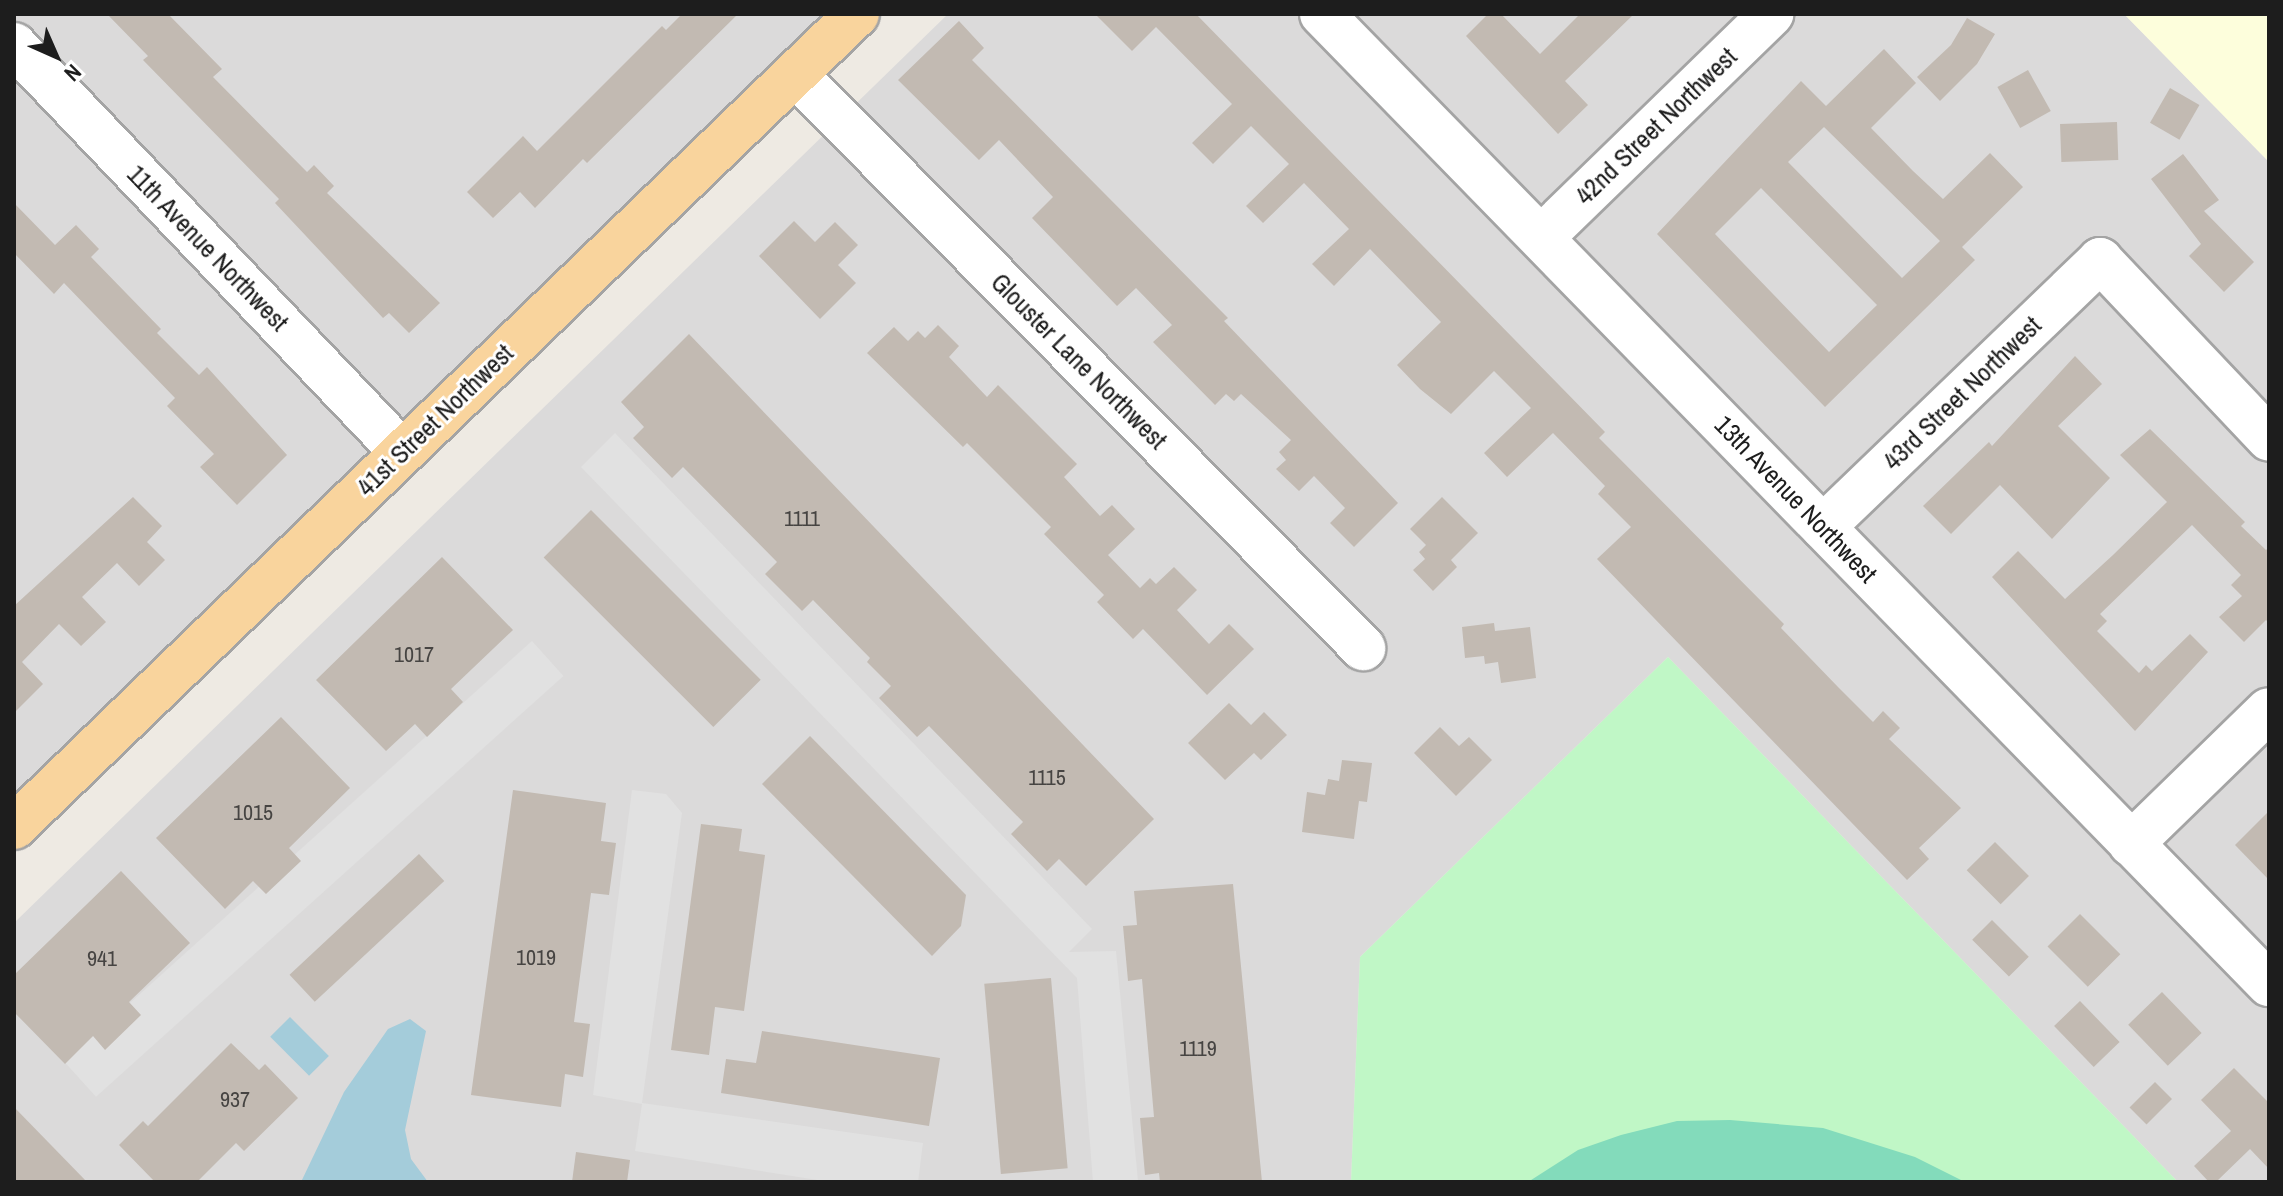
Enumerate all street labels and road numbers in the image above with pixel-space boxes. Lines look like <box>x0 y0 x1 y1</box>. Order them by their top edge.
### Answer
street label: 42nd Street Northwest <box>1569 41 1743 211</box>
street label: 11th Avenue Northwest <box>120 158 296 338</box>
street label: Glouster Lane Northwest <box>985 267 1173 455</box>
street label: 43rd Street Northwest <box>1877 310 2047 476</box>
street label: 41st Street Northwest <box>350 338 520 502</box>
street label: 13th Avenue Northwest <box>1708 409 1884 589</box>

